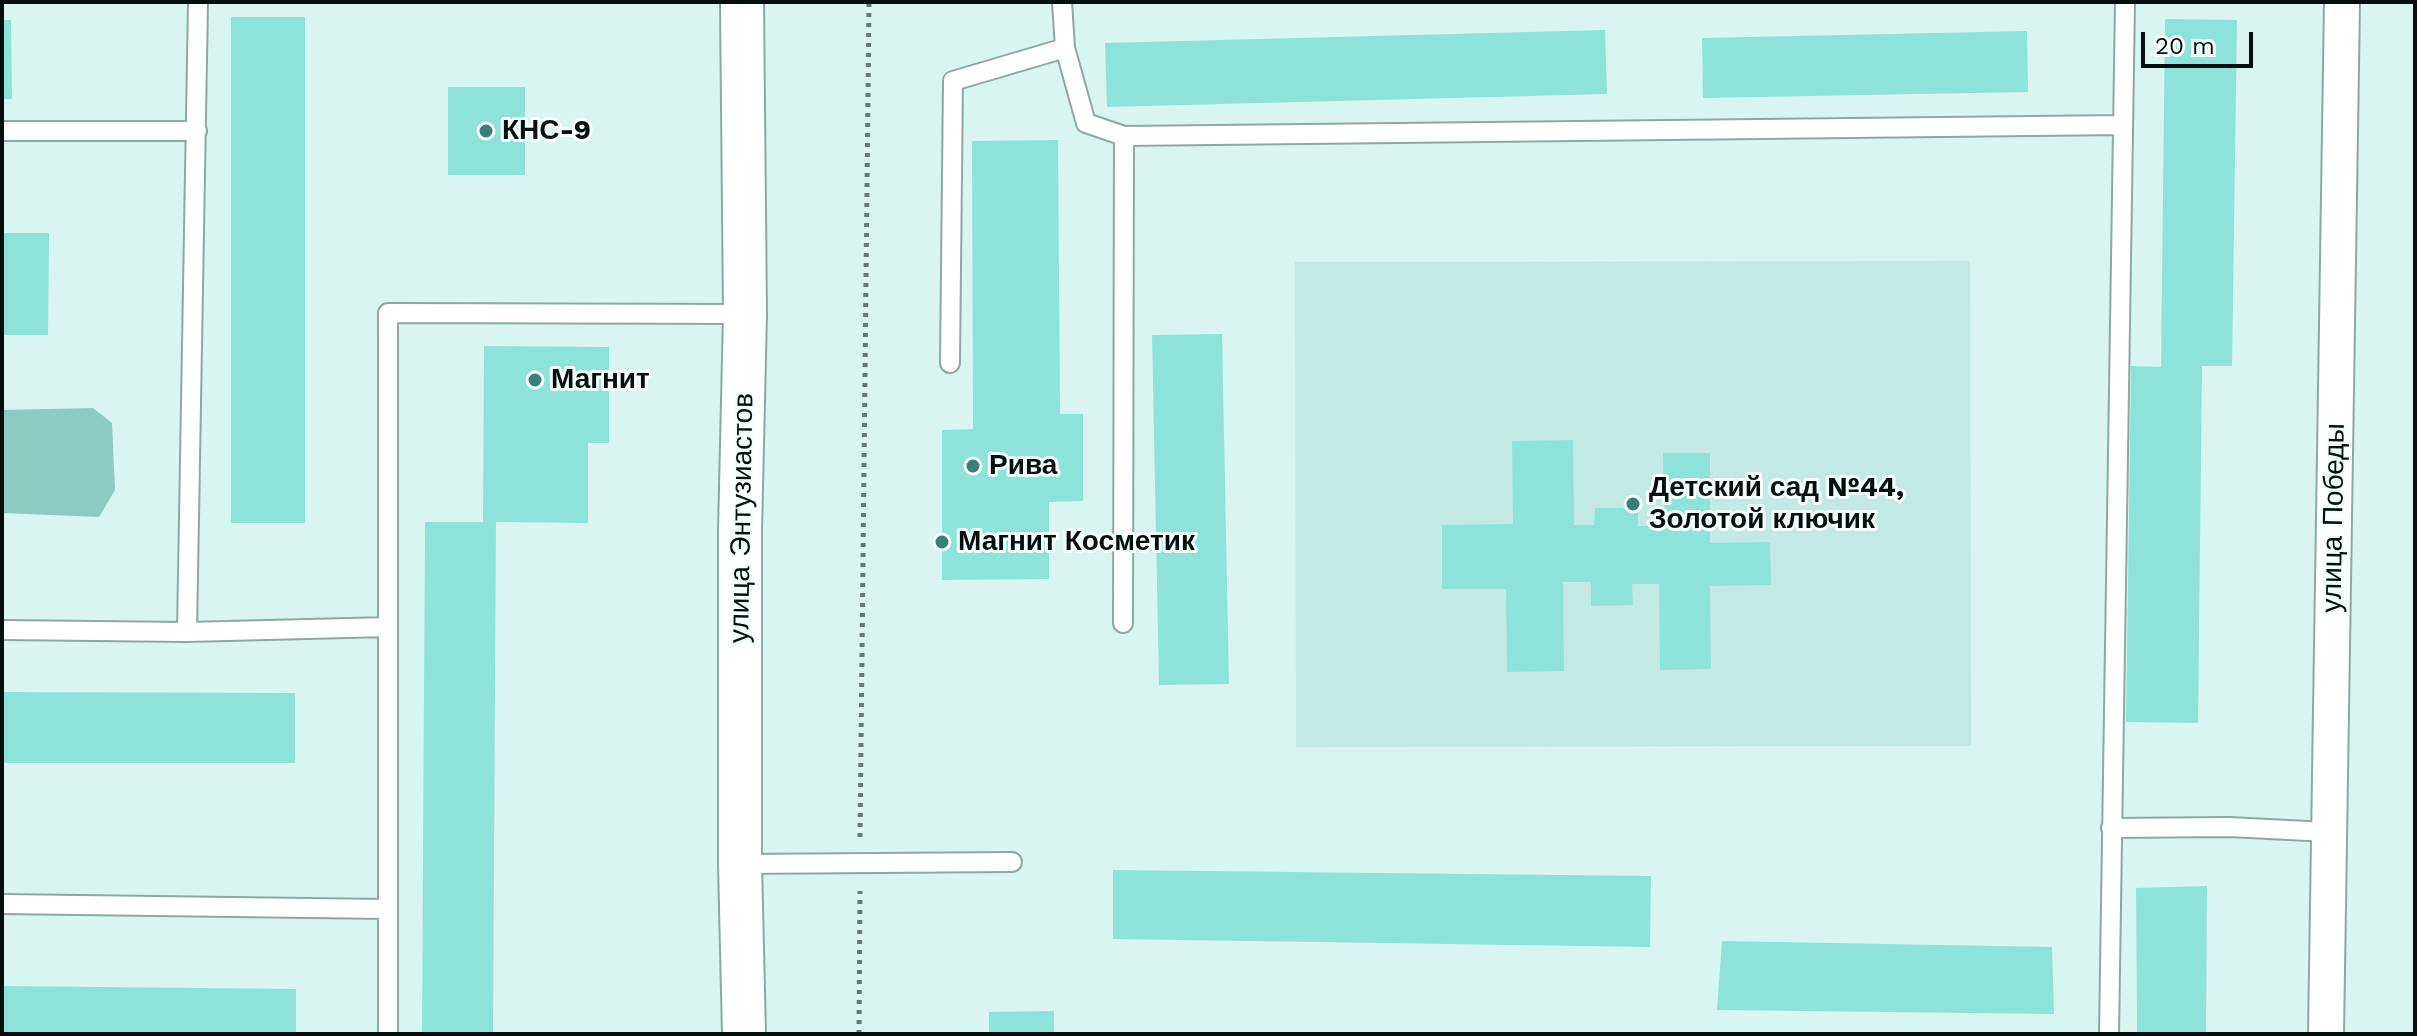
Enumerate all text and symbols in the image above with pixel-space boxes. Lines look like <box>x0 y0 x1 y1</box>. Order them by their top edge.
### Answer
scale bar <box>2145 16 2257 66</box>
text: 20 m <box>2155 32 2215 60</box>
place label: КНС-9 <box>502 114 591 148</box>
marker: КНС-9 <box>477 122 495 140</box>
place label: Магнит <box>551 363 650 397</box>
marker: Магнит <box>526 371 544 389</box>
street label: улица Энтузиастов <box>723 393 761 643</box>
street label: улица Победы <box>2316 423 2352 613</box>
place label: Рива <box>989 449 1057 483</box>
marker: Рива <box>964 457 982 475</box>
place label: Детский сад №44, Золотой ключик <box>1649 471 1904 537</box>
marker: Детский сад №44, Золотой ключик <box>1624 495 1642 513</box>
place label: Магнит Косметик <box>958 525 1195 559</box>
marker: Магнит Косметик <box>933 533 951 551</box>

